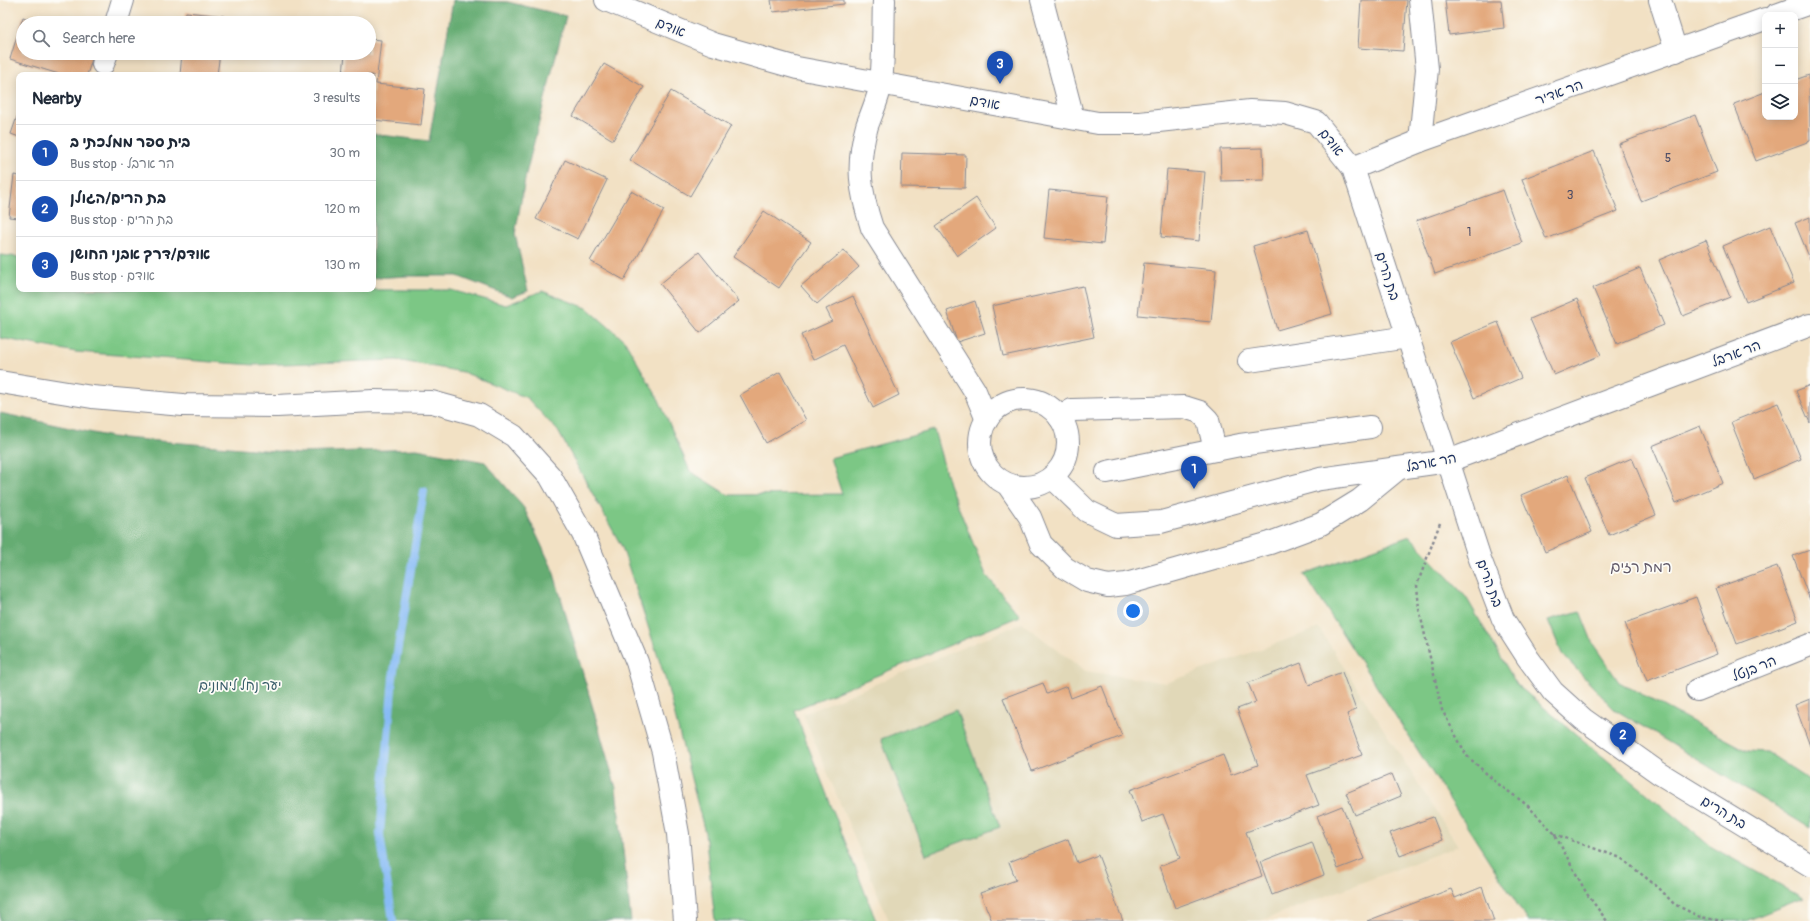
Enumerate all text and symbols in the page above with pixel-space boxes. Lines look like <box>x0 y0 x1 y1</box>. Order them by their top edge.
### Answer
map controls <box>1762 12 1798 120</box>
button: + <box>1762 12 1798 48</box>
street label: אודם <box>654 14 688 41</box>
search box <box>16 16 376 60</box>
icon: search <box>30 27 52 49</box>
text: Search here <box>62 29 135 48</box>
button: − <box>1762 48 1798 84</box>
pin: 3 <box>987 51 1013 84</box>
street label: הר אדיר <box>1533 76 1585 109</box>
button: layers <box>1762 84 1798 120</box>
text: Nearby <box>32 88 81 109</box>
text: 3 results <box>313 90 360 106</box>
street label: אודם <box>969 91 1001 113</box>
street label: אודם <box>1315 125 1348 159</box>
text: בית ספר ממלכתי ב <box>70 133 190 152</box>
text: 1 <box>42 145 48 161</box>
text: 30 m <box>330 145 360 161</box>
house number: 5 <box>1665 151 1671 166</box>
text: Bus stop · הר ארבל <box>70 156 175 172</box>
house number: 3 <box>1567 188 1574 203</box>
text: בת הרים/הגולן <box>70 189 166 208</box>
text: 2 <box>41 201 49 217</box>
text: 120 m <box>324 201 360 217</box>
text: Bus stop · בת הרים <box>70 212 173 228</box>
house number: 1 <box>1467 225 1471 240</box>
text: אודם/דרך אבני החושן <box>70 245 210 264</box>
street label: בת הרים <box>1372 250 1403 303</box>
text: 3 <box>41 257 49 273</box>
text: 130 m <box>324 257 360 273</box>
text: Bus stop · אודם <box>70 268 155 284</box>
street label: הר ארבל <box>1709 336 1763 371</box>
street label: הר ארבל <box>1404 449 1458 476</box>
pin: 1 <box>1181 456 1207 489</box>
street label: בת הרים <box>1473 557 1506 610</box>
district label: רמת רזים <box>1610 558 1672 577</box>
your location <box>1123 601 1143 621</box>
street label: הר בנטל <box>1729 652 1779 685</box>
park label: יער נחל לימונים <box>199 677 281 694</box>
pin: 2 <box>1610 722 1636 755</box>
street label: בת הרים <box>1698 792 1750 833</box>

